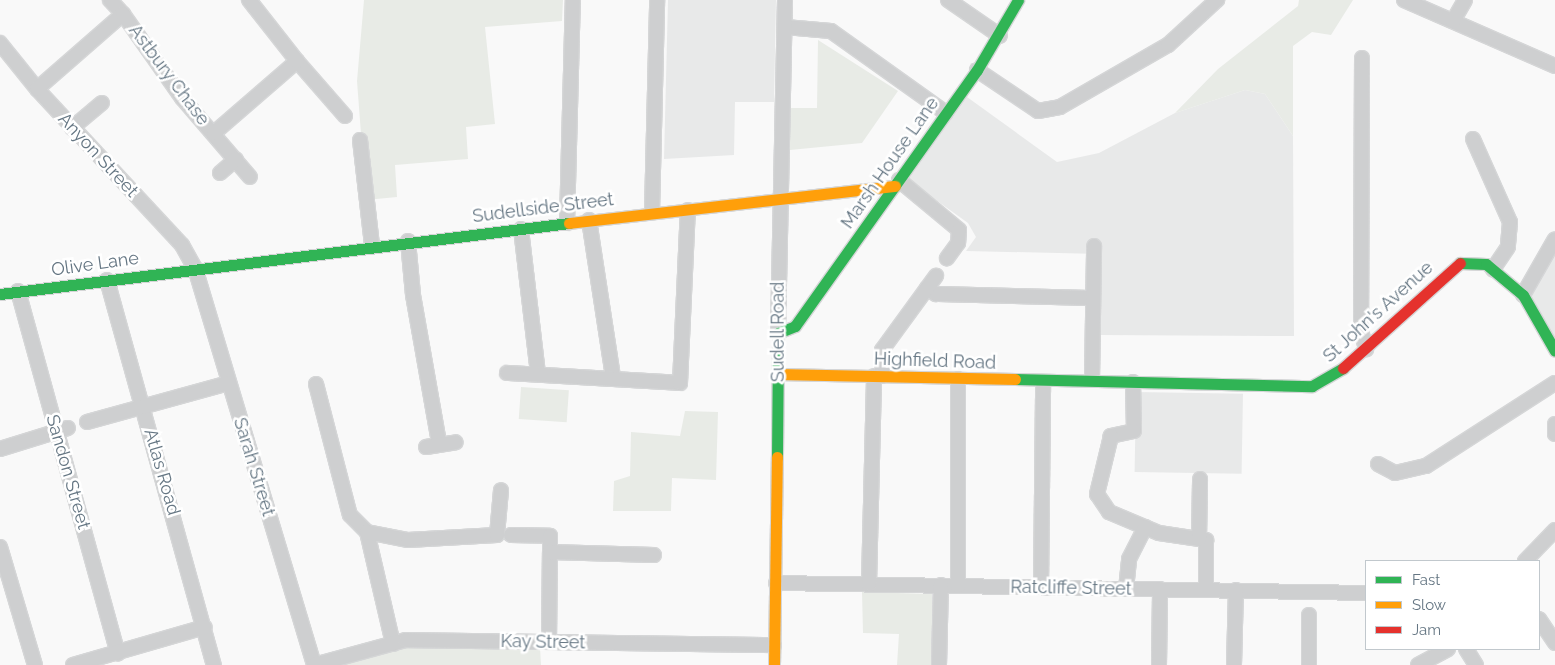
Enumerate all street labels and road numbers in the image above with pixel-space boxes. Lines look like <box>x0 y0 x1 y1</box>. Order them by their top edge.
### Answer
street label: Astbury Chase <box>124 20 214 130</box>
street label: Marsh House Lane <box>837 93 943 233</box>
street label: Anyon Street <box>53 108 143 202</box>
street label: Sudellside Street <box>471 189 615 227</box>
street label: Olive Lane <box>50 247 140 281</box>
street label: St John's Avenue <box>1318 257 1438 367</box>
street label: Sudell Road <box>767 282 789 382</box>
street label: Highfield Road <box>874 348 996 374</box>
street label: Sandon Street <box>41 412 95 532</box>
street label: Sarah Street <box>229 415 279 519</box>
street label: Atlas Road <box>139 426 185 518</box>
street label: Ratcliffe Street <box>1010 576 1132 600</box>
street label: Kay Street <box>500 630 586 654</box>

